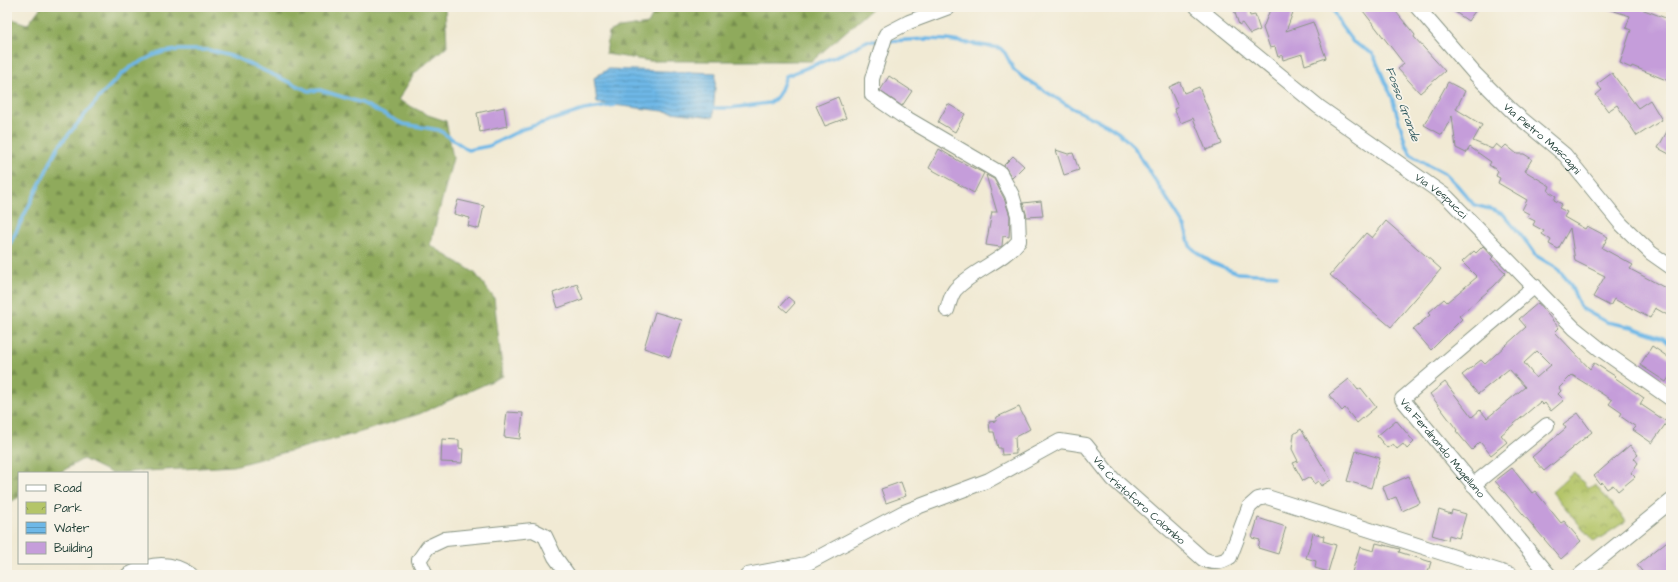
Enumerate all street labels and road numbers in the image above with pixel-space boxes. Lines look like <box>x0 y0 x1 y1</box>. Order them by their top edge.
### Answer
street label: Via Pietro Mascagni <box>1500 100 1585 178</box>
street label: Via Vespucci <box>1412 170 1471 222</box>
street label: Via Ferdinando Magellano <box>1396 395 1489 502</box>
street label: Via Cristoforo Colombo <box>1089 453 1189 548</box>

